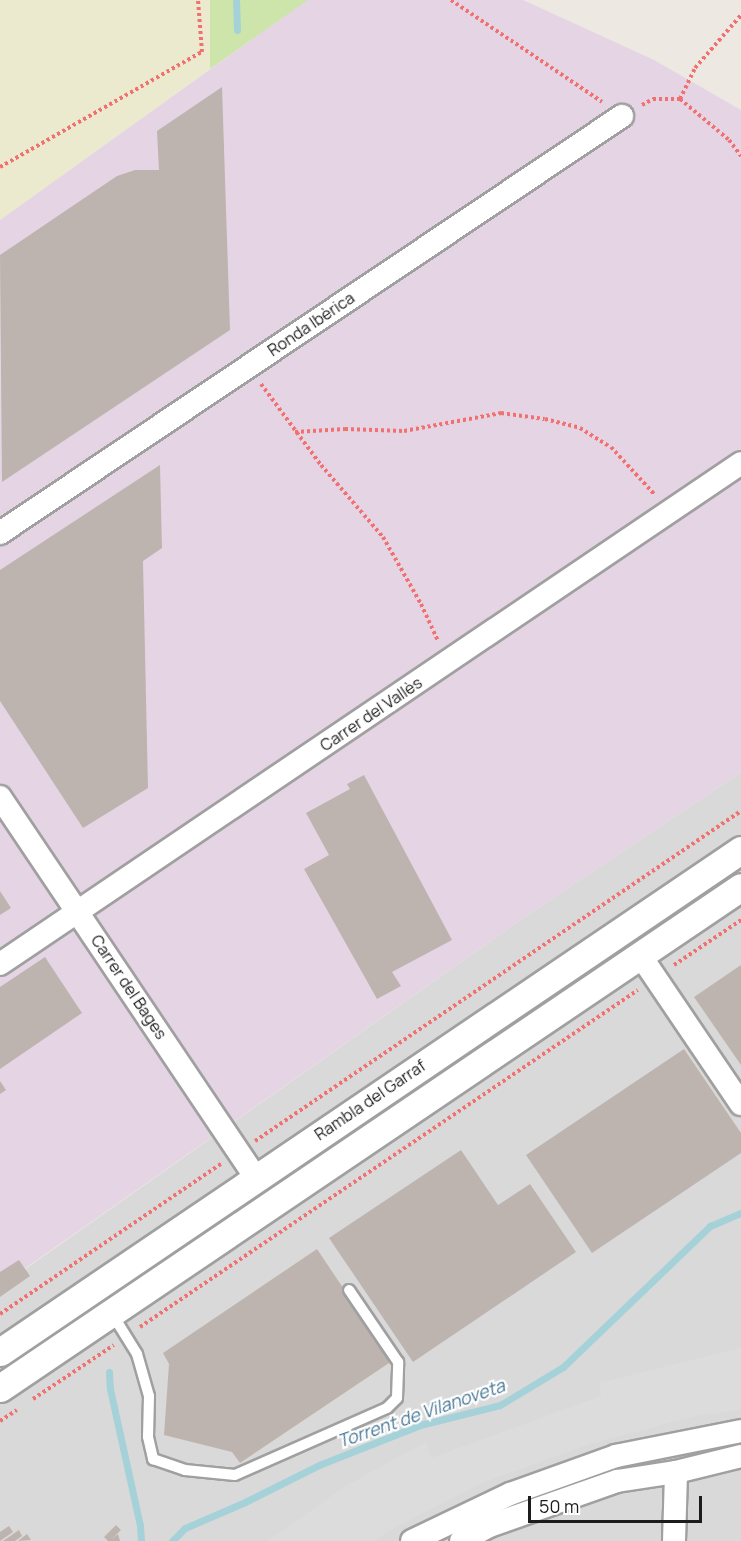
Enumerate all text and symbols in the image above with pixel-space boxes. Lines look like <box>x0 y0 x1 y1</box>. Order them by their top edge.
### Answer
street label: Ronda Ibèrica <box>264 288 358 360</box>
street label: Carrer del Vallès <box>316 673 426 755</box>
street label: Carrer del Bages <box>87 931 171 1043</box>
street label: Rambla del Garraf <box>311 1056 429 1144</box>
water label: Torrent de Vilanoveta <box>334 1374 508 1452</box>
scale bar <box>531 1484 705 1522</box>
text: 50 m <box>539 1494 579 1518</box>

